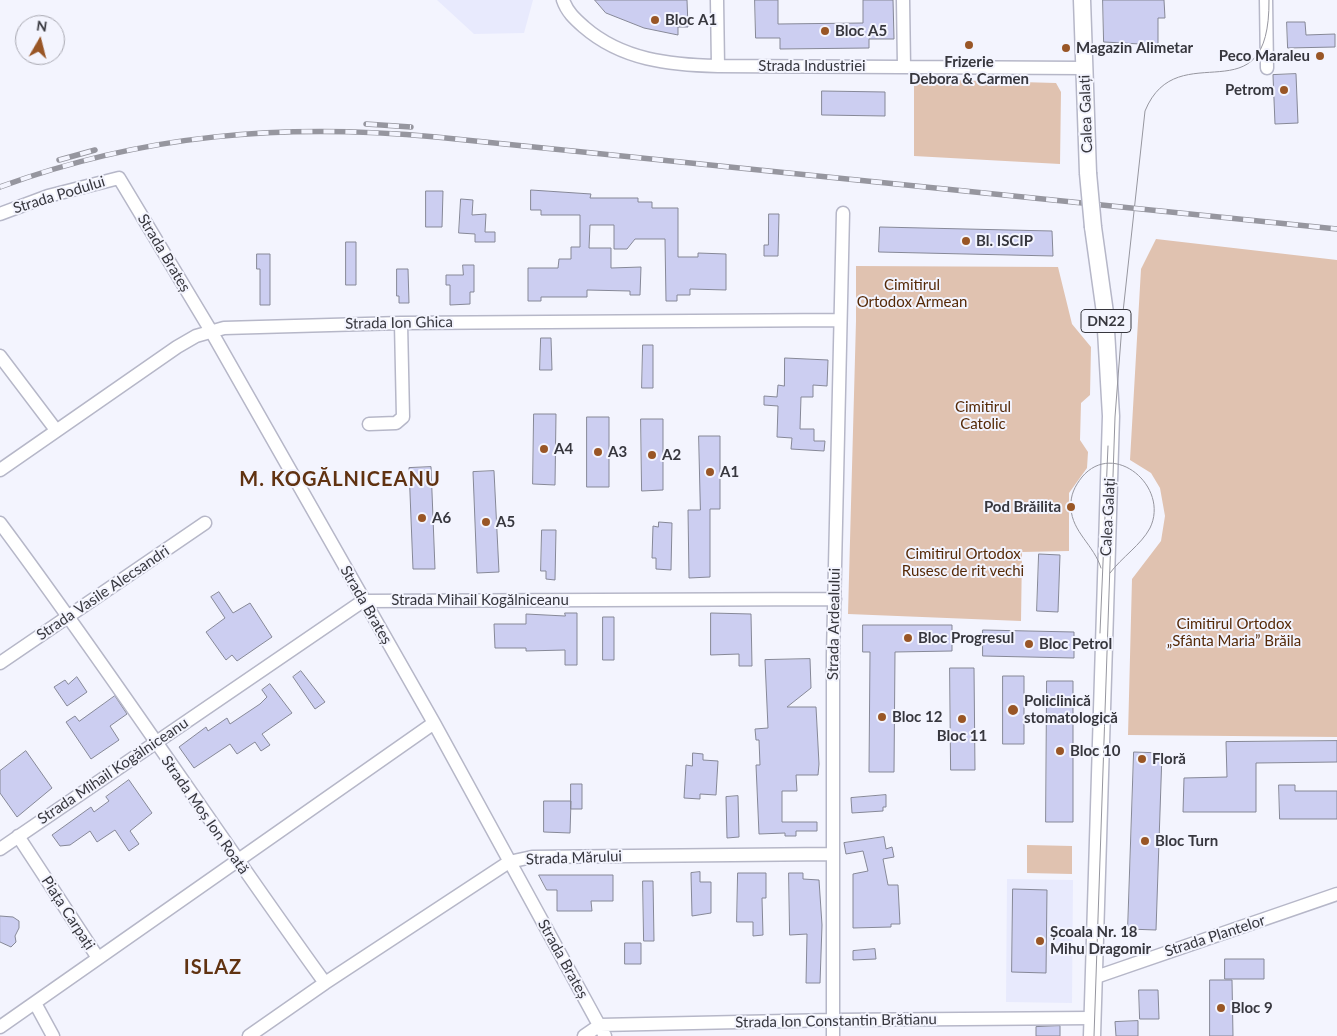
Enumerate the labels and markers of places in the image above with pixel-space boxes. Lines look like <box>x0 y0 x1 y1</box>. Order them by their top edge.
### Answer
place label: Bloc A1 <box>665 11 717 29</box>
marker: Bloc A1 <box>649 14 661 26</box>
place label: Bloc A5 <box>835 22 887 40</box>
marker: Bloc A5 <box>819 25 831 37</box>
marker: Frizerie Debora & Carmen <box>963 39 975 51</box>
place label: Magazin Alimetar <box>1076 39 1193 57</box>
marker: Magazin Alimetar <box>1060 42 1072 54</box>
place label: Peco Maraleu <box>1219 47 1310 65</box>
marker: Peco Maraleu <box>1314 50 1326 62</box>
place label: Frizerie Debora & Carmen <box>909 53 1029 88</box>
place label: Petrom <box>1225 81 1274 99</box>
marker: Petrom <box>1278 84 1290 96</box>
place label: Bl. ISCIP <box>976 232 1033 250</box>
marker: Bl. ISCIP <box>960 235 972 247</box>
place label: A4 <box>554 440 573 458</box>
marker: A4 <box>538 443 550 455</box>
place label: A3 <box>608 443 627 461</box>
marker: A3 <box>592 446 604 458</box>
place label: A2 <box>662 446 681 464</box>
marker: A2 <box>646 449 658 461</box>
place label: A1 <box>720 463 739 481</box>
marker: A1 <box>704 466 716 478</box>
place label: Pod Brăilita <box>984 498 1061 516</box>
marker: Pod Brăilita <box>1065 501 1077 513</box>
place label: A6 <box>432 509 451 527</box>
marker: A6 <box>416 512 428 524</box>
place label: A5 <box>496 513 515 531</box>
marker: A5 <box>480 516 492 528</box>
place label: Bloc Progresul <box>918 629 1014 647</box>
marker: Bloc Progresul <box>902 632 914 644</box>
place label: Bloc Petrol <box>1039 635 1112 653</box>
marker: Bloc Petrol <box>1023 638 1035 650</box>
place label: Policlinică stomatologică <box>1024 692 1118 727</box>
marker: Policlinică stomatologică <box>1006 703 1020 717</box>
place label: Bloc 12 <box>892 708 942 726</box>
marker: Bloc 12 <box>876 711 888 723</box>
marker: Bloc 11 <box>956 713 968 725</box>
place label: Bloc 11 <box>937 727 987 745</box>
place label: Bloc 10 <box>1070 742 1120 760</box>
marker: Bloc 10 <box>1054 745 1066 757</box>
place label: Floră <box>1152 750 1186 768</box>
marker: Floră <box>1136 753 1148 765</box>
place label: Bloc Turn <box>1155 832 1218 850</box>
marker: Bloc Turn <box>1139 835 1151 847</box>
place label: Școala Nr. 18 Mihu Dragomir <box>1050 923 1151 958</box>
marker: Școala Nr. 18 Mihu Dragomir <box>1034 935 1046 947</box>
place label: Bloc 9 <box>1231 999 1273 1017</box>
marker: Bloc 9 <box>1215 1002 1227 1014</box>

